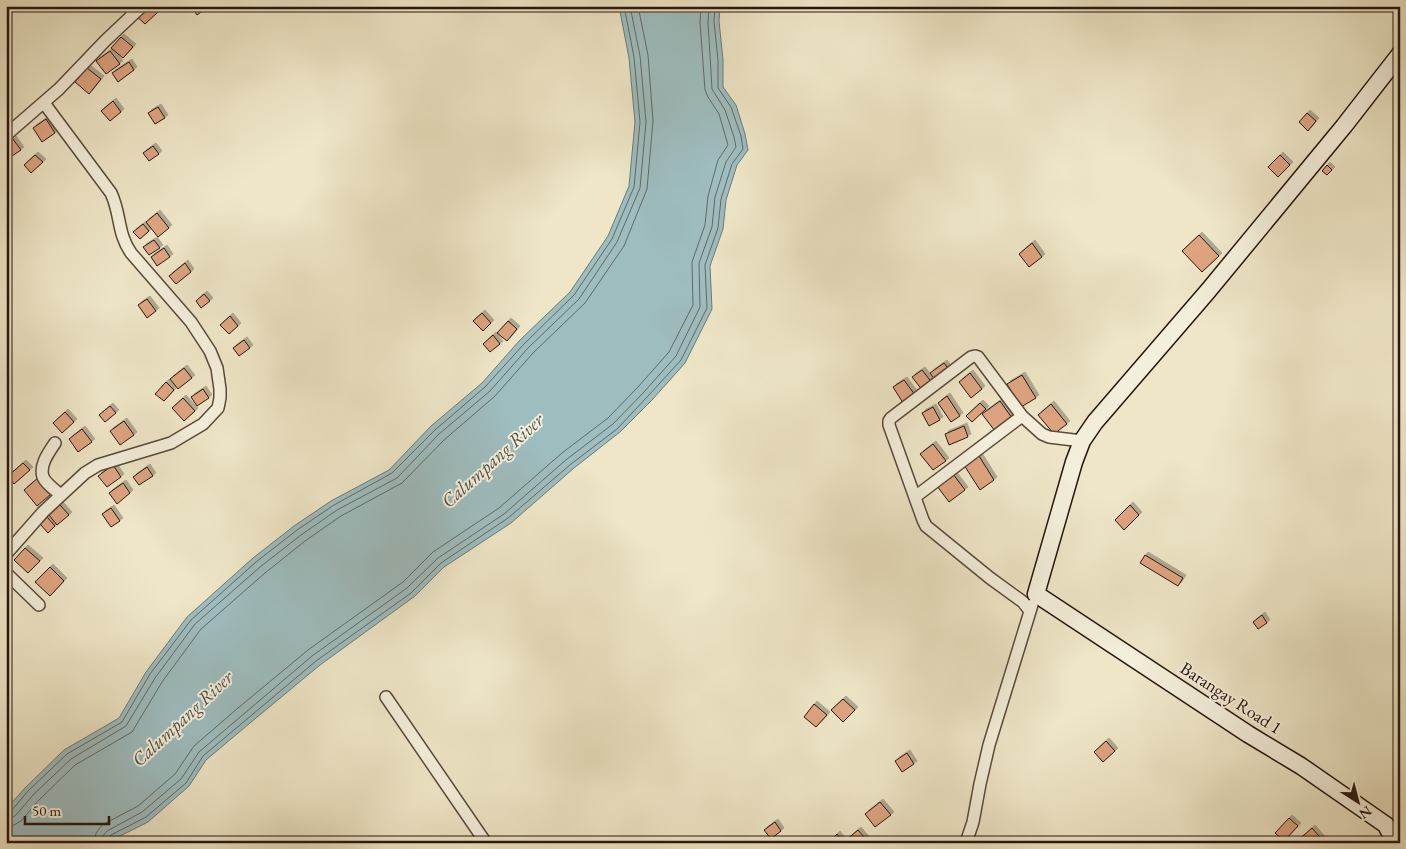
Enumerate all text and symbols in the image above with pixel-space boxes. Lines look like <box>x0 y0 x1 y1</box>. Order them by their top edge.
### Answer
water label: Calumpang River <box>436 407 550 513</box>
street label: Barangay Road 1 <box>1176 656 1286 739</box>
water label: Calumpang River <box>126 664 239 772</box>
north arrow <box>1334 776 1384 826</box>
scale bar <box>25 794 109 826</box>
text: 50 m <box>32 801 61 820</box>
text: N <box>1355 802 1376 824</box>

